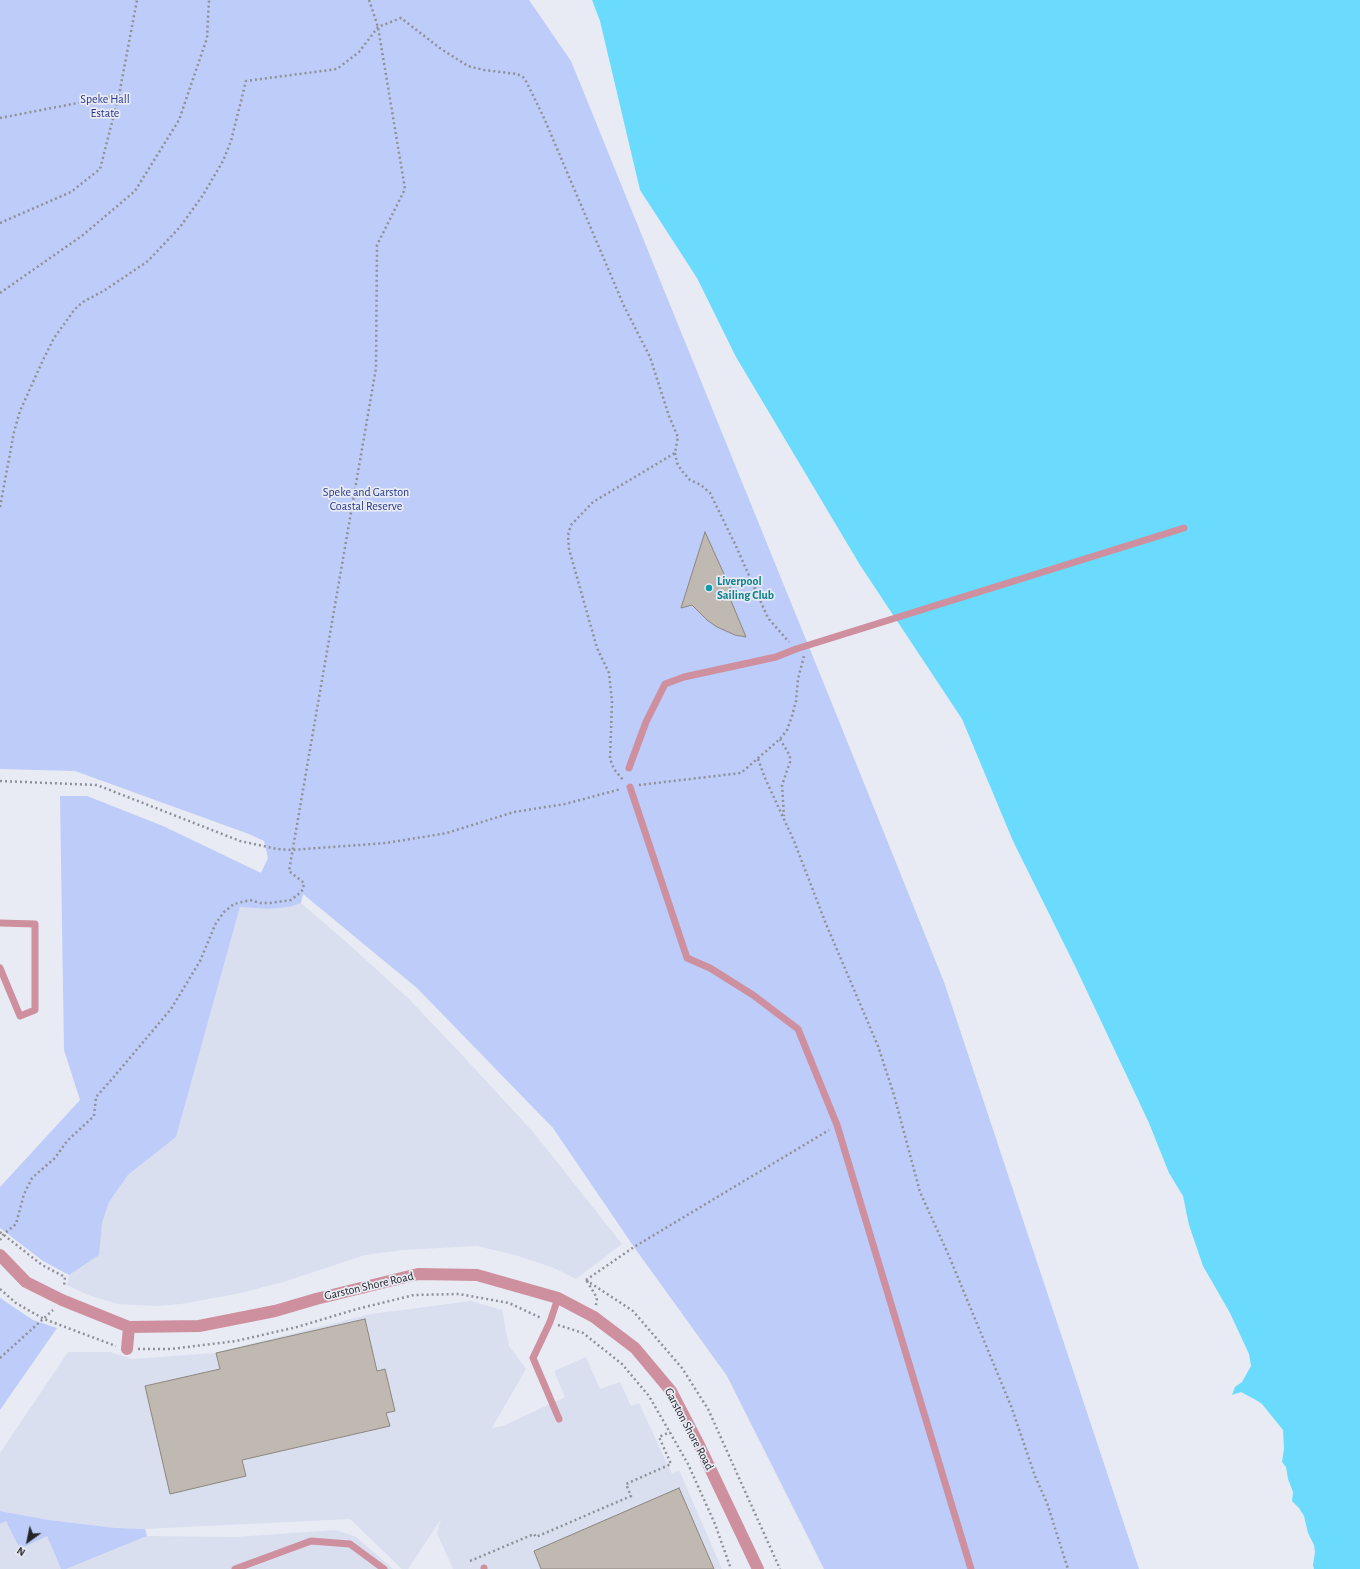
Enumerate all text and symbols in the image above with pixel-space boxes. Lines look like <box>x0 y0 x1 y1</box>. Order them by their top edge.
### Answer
park label: Speke Hall Estate <box>80 92 130 120</box>
park label: Speke and Garston Coastal Reserve <box>323 485 409 513</box>
place label: Liverpool Sailing Club <box>717 574 774 602</box>
marker: Liverpool Sailing Club <box>704 583 714 593</box>
street label: Garston Shore Road <box>323 1269 415 1303</box>
street label: Garston Shore Road <box>661 1385 717 1473</box>
north arrow <box>8 1521 48 1561</box>
text: N <box>15 1545 27 1558</box>

